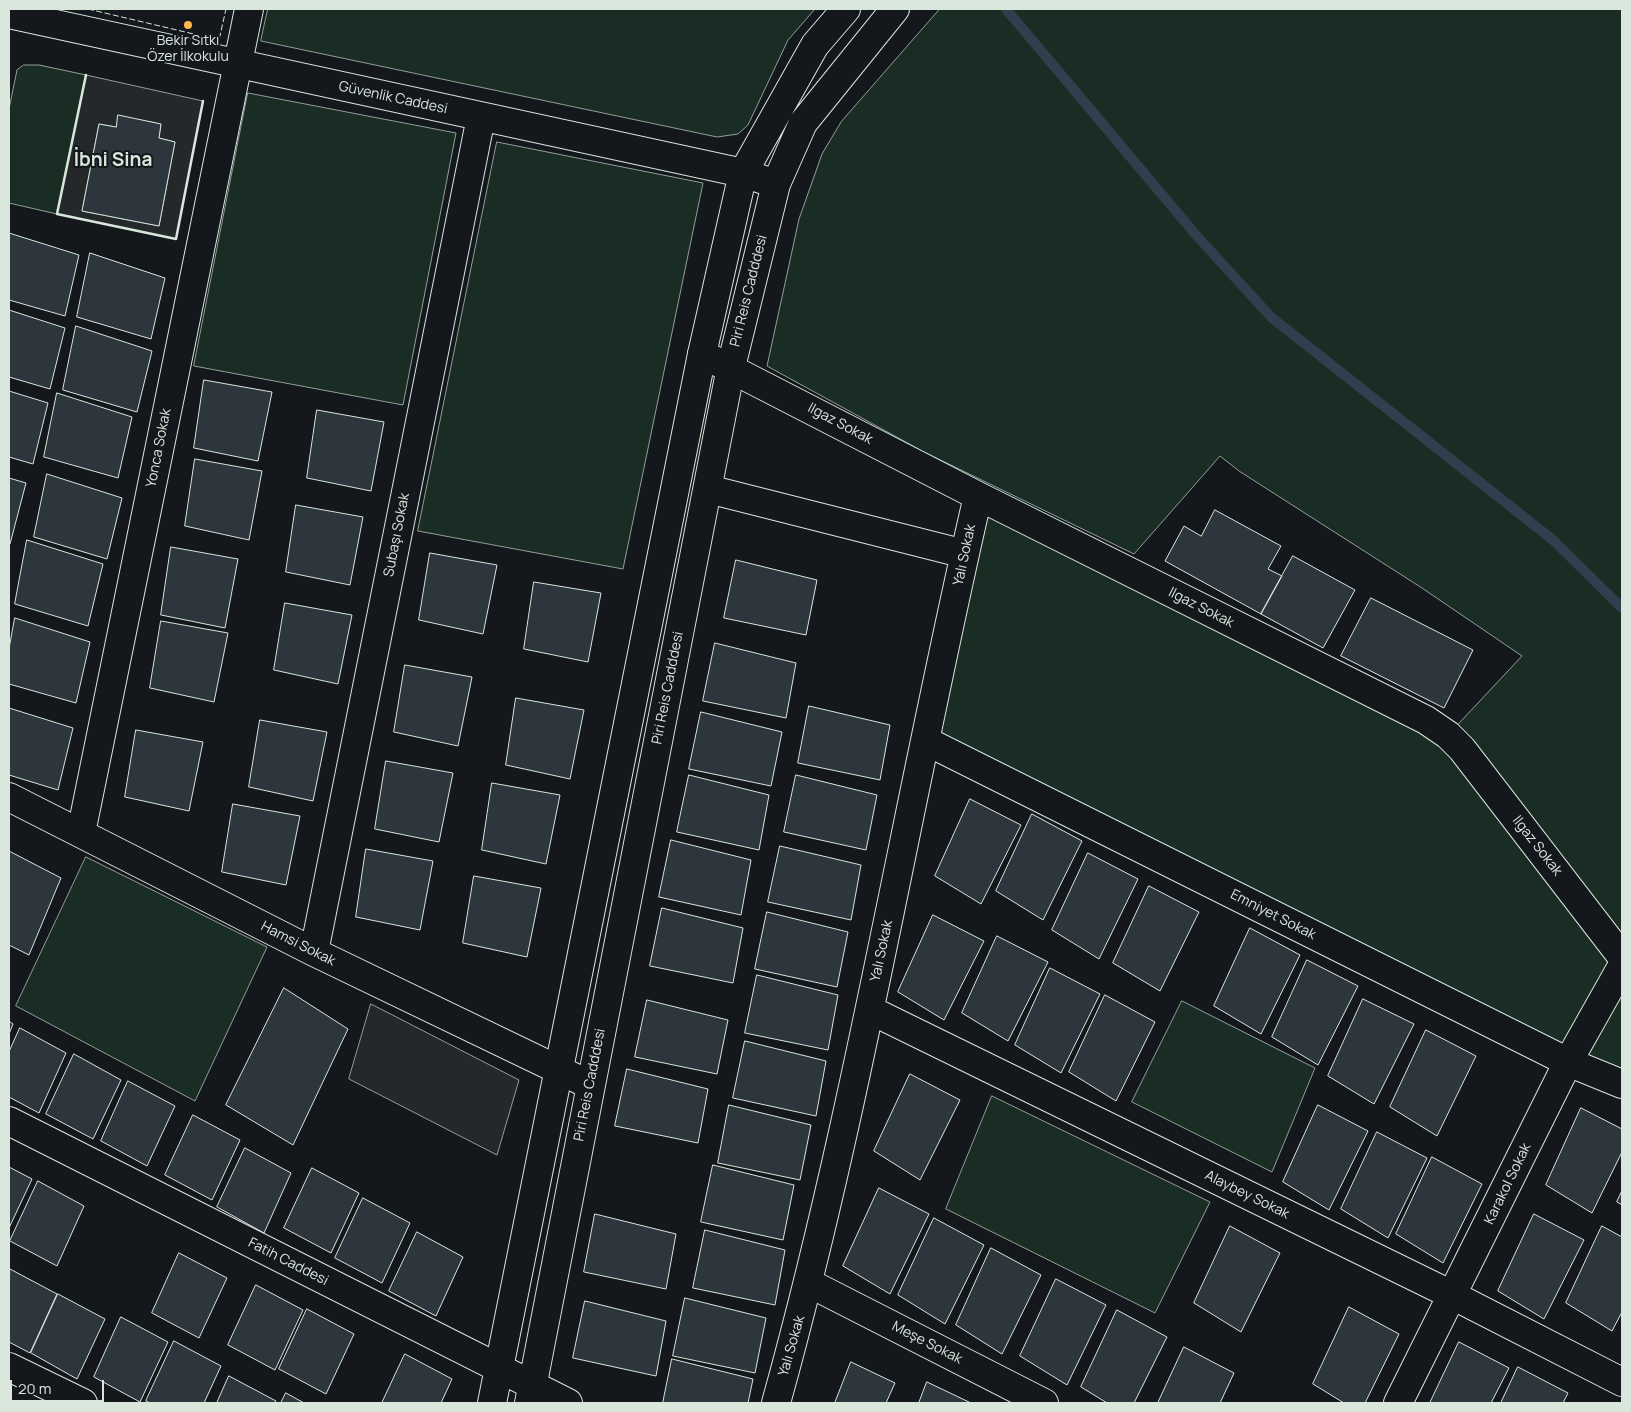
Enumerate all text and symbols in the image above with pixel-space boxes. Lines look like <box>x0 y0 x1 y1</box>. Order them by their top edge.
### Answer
marker: Bekir Sıtkı Özer İlkokulu <box>182 19 194 31</box>
place label: Bekir Sıtkı Özer İlkokulu <box>147 33 229 65</box>
street label: Güvenlik Caddesi <box>337 78 449 118</box>
district label: İbni Sina <box>74 150 152 172</box>
street label: Piri Reis Cadddesi <box>727 233 771 349</box>
street label: Ilgaz Sokak <box>805 400 875 448</box>
street label: Yonca Sokak <box>143 407 175 489</box>
street label: Subaşı Sokak <box>381 492 413 578</box>
street label: Yalı Sokak <box>950 523 980 587</box>
street label: Ilgaz Sokak <box>1165 584 1237 632</box>
street label: Piri Reis Cadddesi <box>649 630 687 746</box>
street label: Ilgaz Sokak <box>1508 813 1566 879</box>
street label: Emniyet Sokak <box>1227 886 1319 944</box>
street label: Hamsi Sokak <box>258 918 338 970</box>
street label: Yalı Sokak <box>867 919 897 983</box>
street label: Piri Reis Cadddesi <box>571 1027 609 1143</box>
street label: Karakol Sokak <box>1481 1141 1535 1227</box>
street label: Alaybey Sokak <box>1202 1167 1292 1223</box>
street label: Fatih Caddesi <box>245 1235 331 1289</box>
street label: Yalı Sokak <box>775 1314 809 1378</box>
street label: Meşe Sokak <box>889 1318 965 1368</box>
scale bar <box>12 1370 106 1402</box>
text: 20 m <box>18 1378 51 1399</box>

